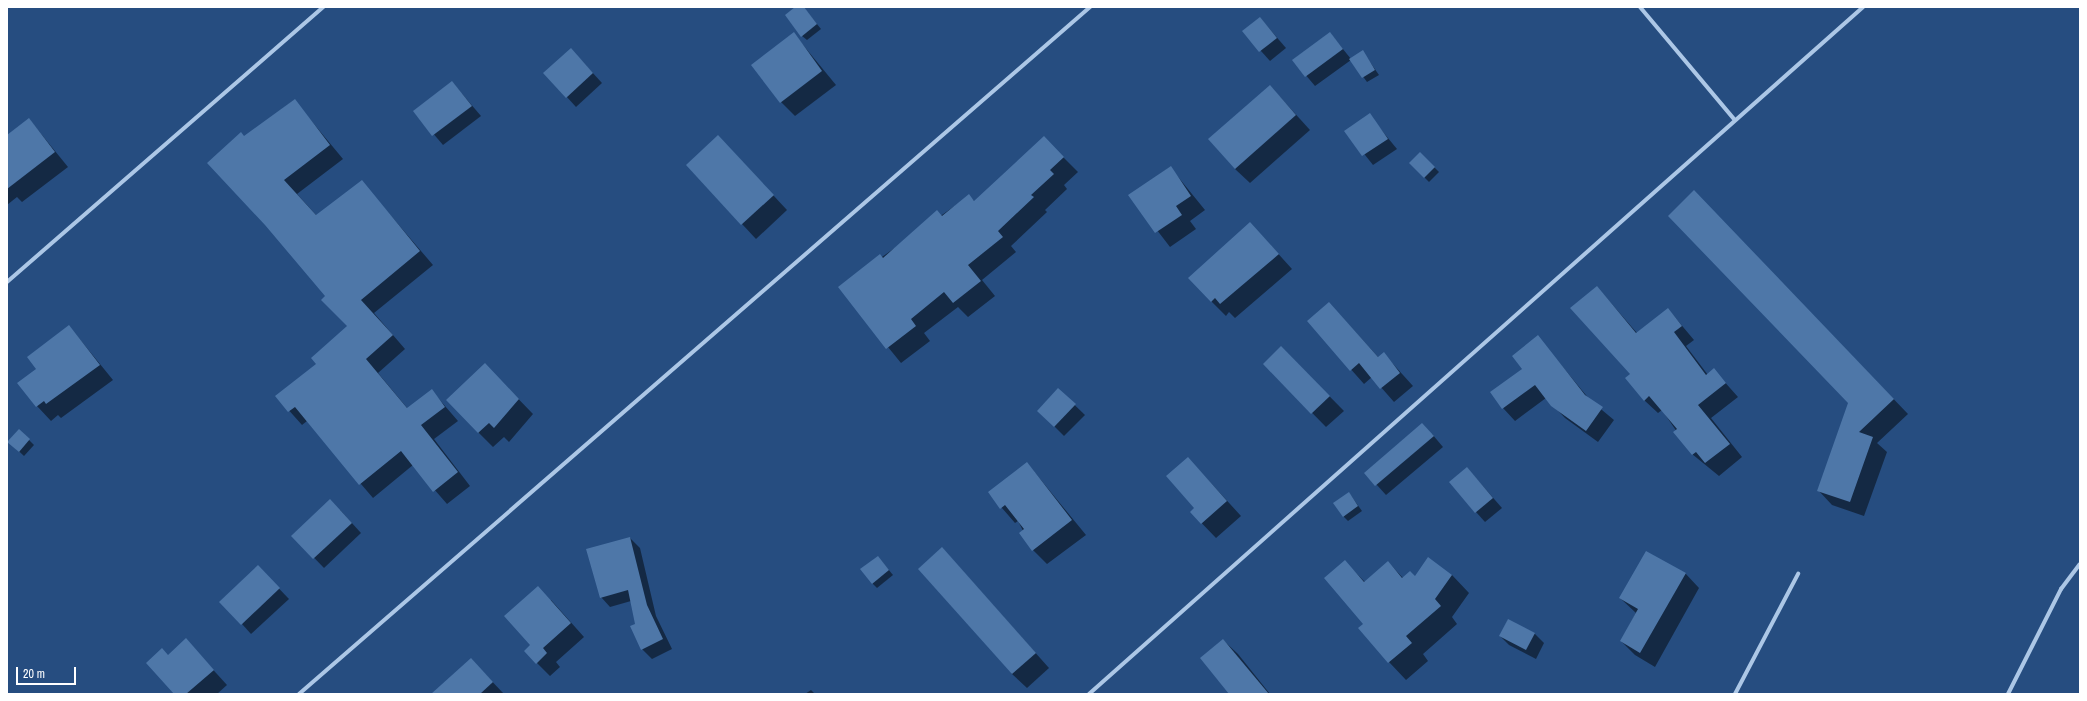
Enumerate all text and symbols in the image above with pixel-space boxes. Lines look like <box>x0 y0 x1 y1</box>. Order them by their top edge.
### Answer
scale bar <box>18 659 78 685</box>
text: 20 m <box>23 666 45 682</box>

